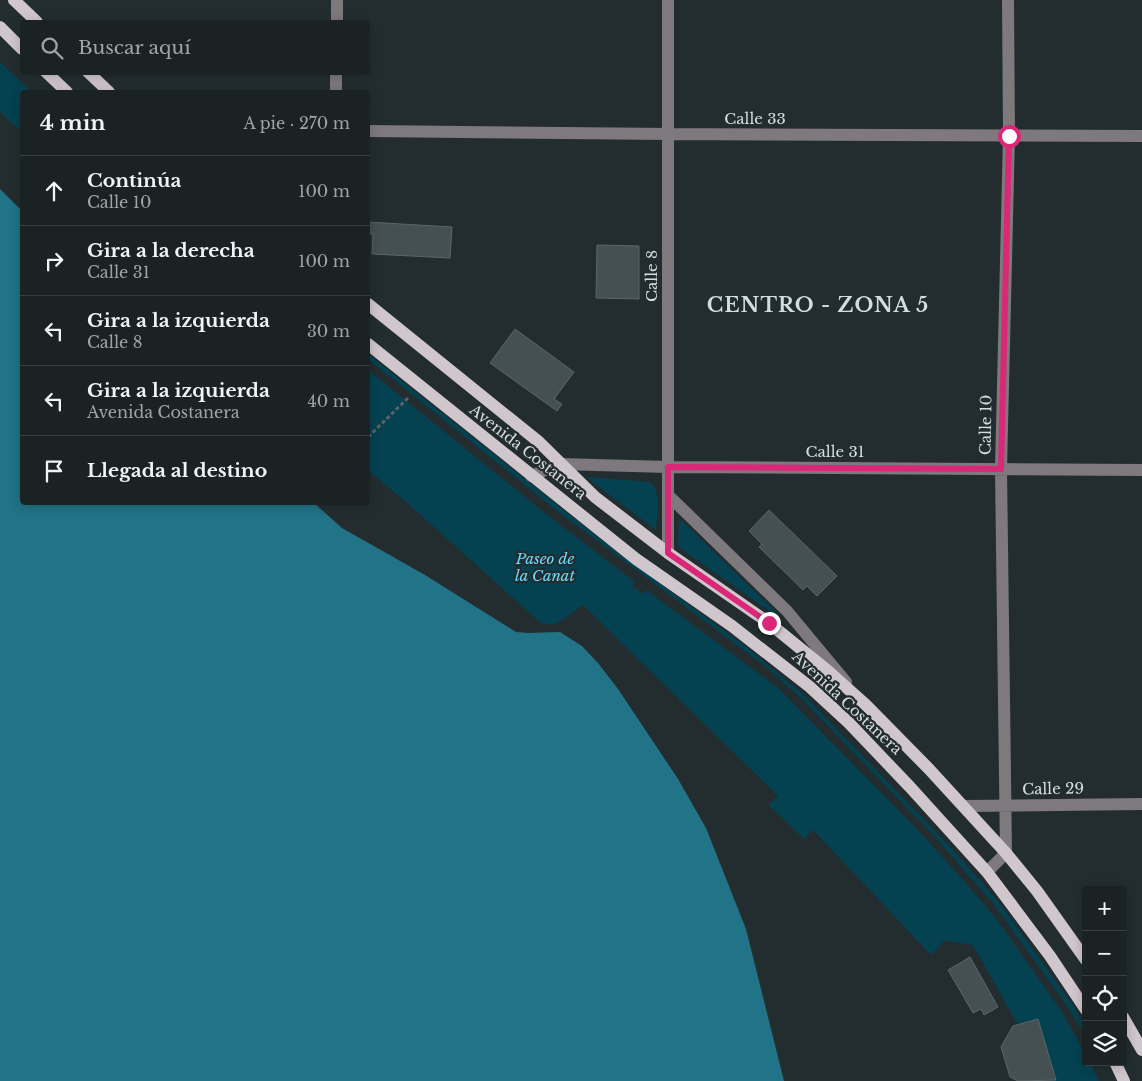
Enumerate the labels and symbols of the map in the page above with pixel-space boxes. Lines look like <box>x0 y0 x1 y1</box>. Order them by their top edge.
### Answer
street label: Calle 33 <box>724 109 786 128</box>
route start <box>998 125 1021 148</box>
street label: Calle 8 <box>642 250 661 302</box>
district label: CENTRO - ZONA 5 <box>707 293 929 317</box>
street label: Calle 10 <box>975 395 996 455</box>
street label: Avenida Costanera <box>465 399 591 504</box>
street label: Calle 31 <box>806 442 864 461</box>
park label: Paseo de la Canat <box>515 549 575 585</box>
route end <box>758 612 781 635</box>
street label: Avenida Costanera <box>788 646 907 759</box>
street label: Calle 29 <box>1022 778 1084 799</box>

